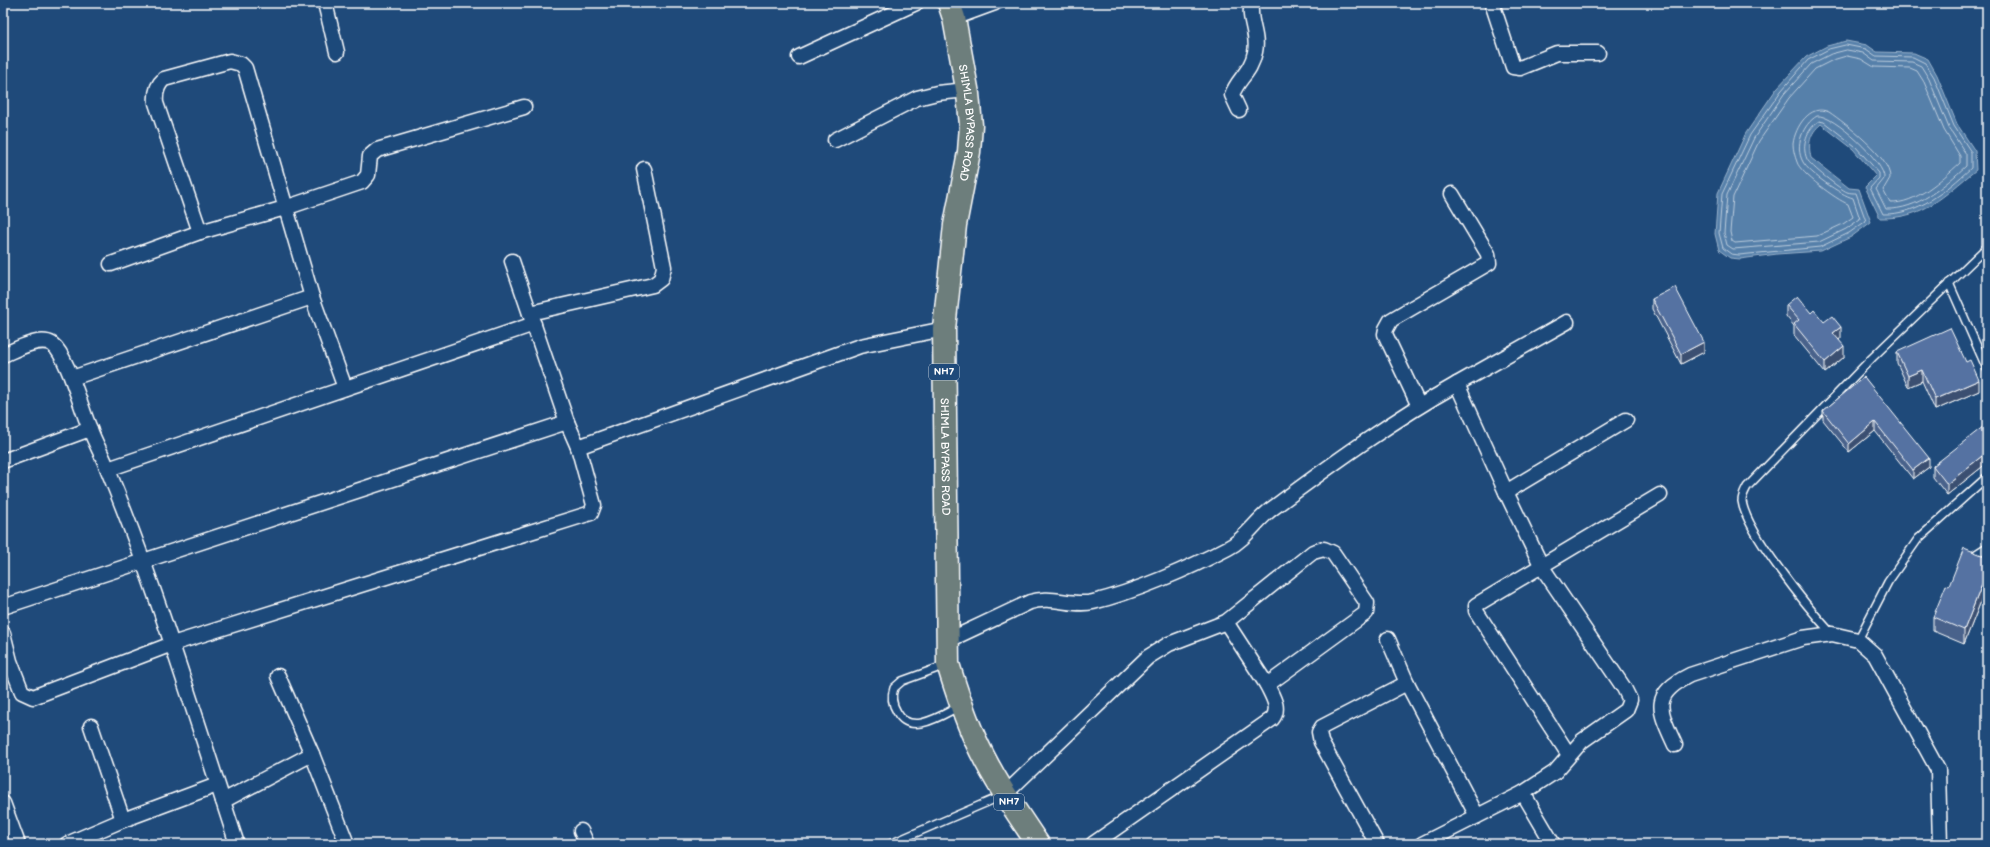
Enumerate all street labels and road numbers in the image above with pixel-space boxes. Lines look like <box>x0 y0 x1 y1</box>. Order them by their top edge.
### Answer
street label: SHIMLA BYPASS ROAD <box>956 63 978 182</box>
road number: NH7 <box>929 364 959 380</box>
street label: SHIMLA BYPASS ROAD <box>938 398 953 516</box>
road number: NH7 <box>994 794 1024 810</box>

